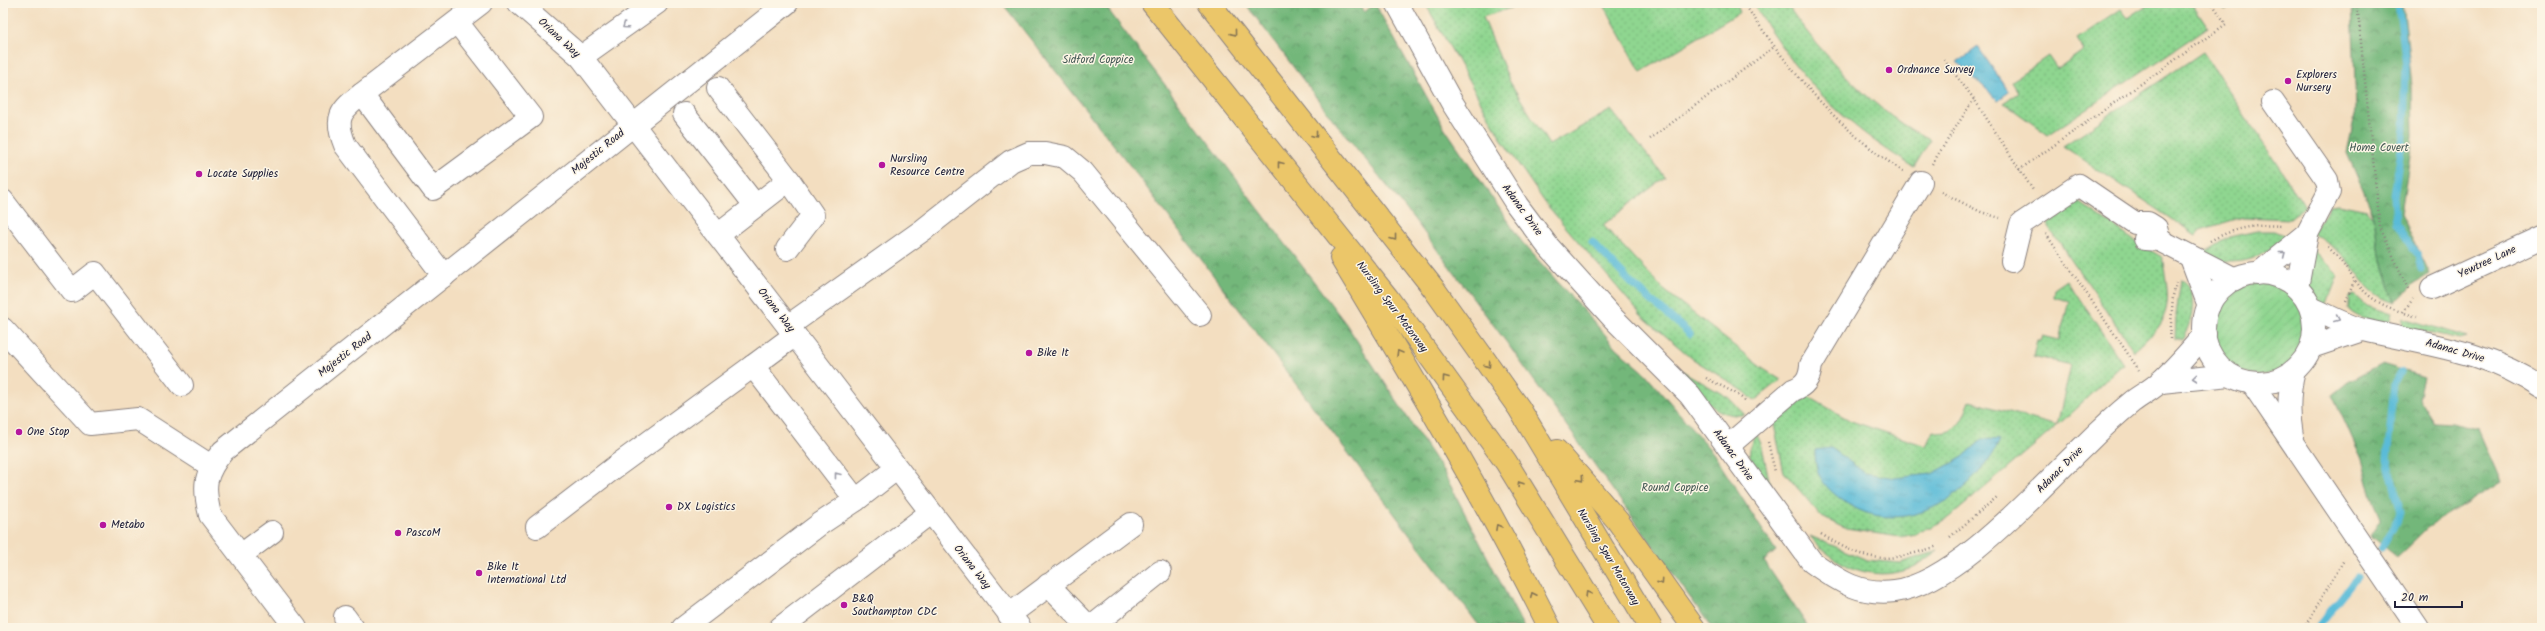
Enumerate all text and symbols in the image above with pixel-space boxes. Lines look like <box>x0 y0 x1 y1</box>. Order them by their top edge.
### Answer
street label: Oriana Way <box>534 14 585 63</box>
one-way arrow <box>622 21 629 29</box>
one-way arrow <box>1229 29 1236 36</box>
park label: Sidford Coppice <box>1062 51 1134 69</box>
place label: Ordnance Survey <box>1897 61 1974 79</box>
marker: Ordnance Survey <box>1884 65 1894 75</box>
place label: Explorers Nursery <box>2296 66 2337 97</box>
marker: Explorers Nursery <box>2283 76 2293 86</box>
street label: Majestic Road <box>567 124 629 179</box>
one-way arrow <box>1310 131 1317 138</box>
park label: Home Covert <box>2349 139 2410 157</box>
place label: Nursling Resource Centre <box>890 150 965 181</box>
marker: Nursling Resource Centre <box>877 160 887 170</box>
one-way arrow <box>1278 161 1285 168</box>
place label: Locate Supplies <box>207 165 279 183</box>
marker: Locate Supplies <box>194 169 204 179</box>
street label: Adanac Drive <box>1497 180 1547 240</box>
one-way arrow <box>1390 233 1397 240</box>
street label: Yewtree Lane <box>2455 241 2519 283</box>
one-way arrow <box>2278 252 2285 259</box>
street label: Nursling Spur Motorway <box>1352 257 1433 357</box>
street label: Oriana Way <box>753 284 800 337</box>
one-way arrow <box>2332 314 2340 322</box>
street label: Majestic Road <box>314 328 376 382</box>
street label: Adanac Drive <box>2423 334 2487 368</box>
place label: Bike It <box>1037 344 1070 362</box>
marker: Bike It <box>1024 348 1034 358</box>
one-way arrow <box>1396 350 1403 357</box>
one-way arrow <box>1483 361 1491 368</box>
one-way arrow <box>2192 373 2198 382</box>
one-way arrow <box>1443 375 1450 382</box>
place label: One Stop <box>27 423 70 441</box>
street label: Adanac Drive <box>1708 425 1758 485</box>
marker: One Stop <box>14 427 24 437</box>
street label: Adanac Drive <box>2032 442 2088 498</box>
one-way arrow <box>835 473 842 480</box>
one-way arrow <box>1577 475 1584 482</box>
park label: Round Coppice <box>1641 479 1709 497</box>
one-way arrow <box>1517 481 1524 488</box>
place label: DX Logistics <box>677 498 736 516</box>
marker: DX Logistics <box>664 502 674 512</box>
street label: Nursling Spur Motorway <box>1572 505 1645 610</box>
place label: Metabo <box>111 516 145 534</box>
marker: Metabo <box>98 520 108 530</box>
place label: PascoM <box>406 524 441 542</box>
one-way arrow <box>1495 524 1503 531</box>
marker: PascoM <box>393 528 403 538</box>
street label: Oriana Way <box>949 541 996 594</box>
place label: Bike It International Ltd <box>487 558 566 589</box>
marker: Bike It International Ltd <box>474 568 484 578</box>
one-way arrow <box>1656 578 1664 585</box>
scale bar <box>2395 583 2462 609</box>
text: 20 m <box>2401 588 2429 607</box>
place label: B&Q Southampton CDC <box>852 590 938 621</box>
one-way arrow <box>1531 591 1538 599</box>
one-way arrow <box>1586 591 1593 598</box>
marker: B&Q Southampton CDC <box>839 600 849 610</box>

